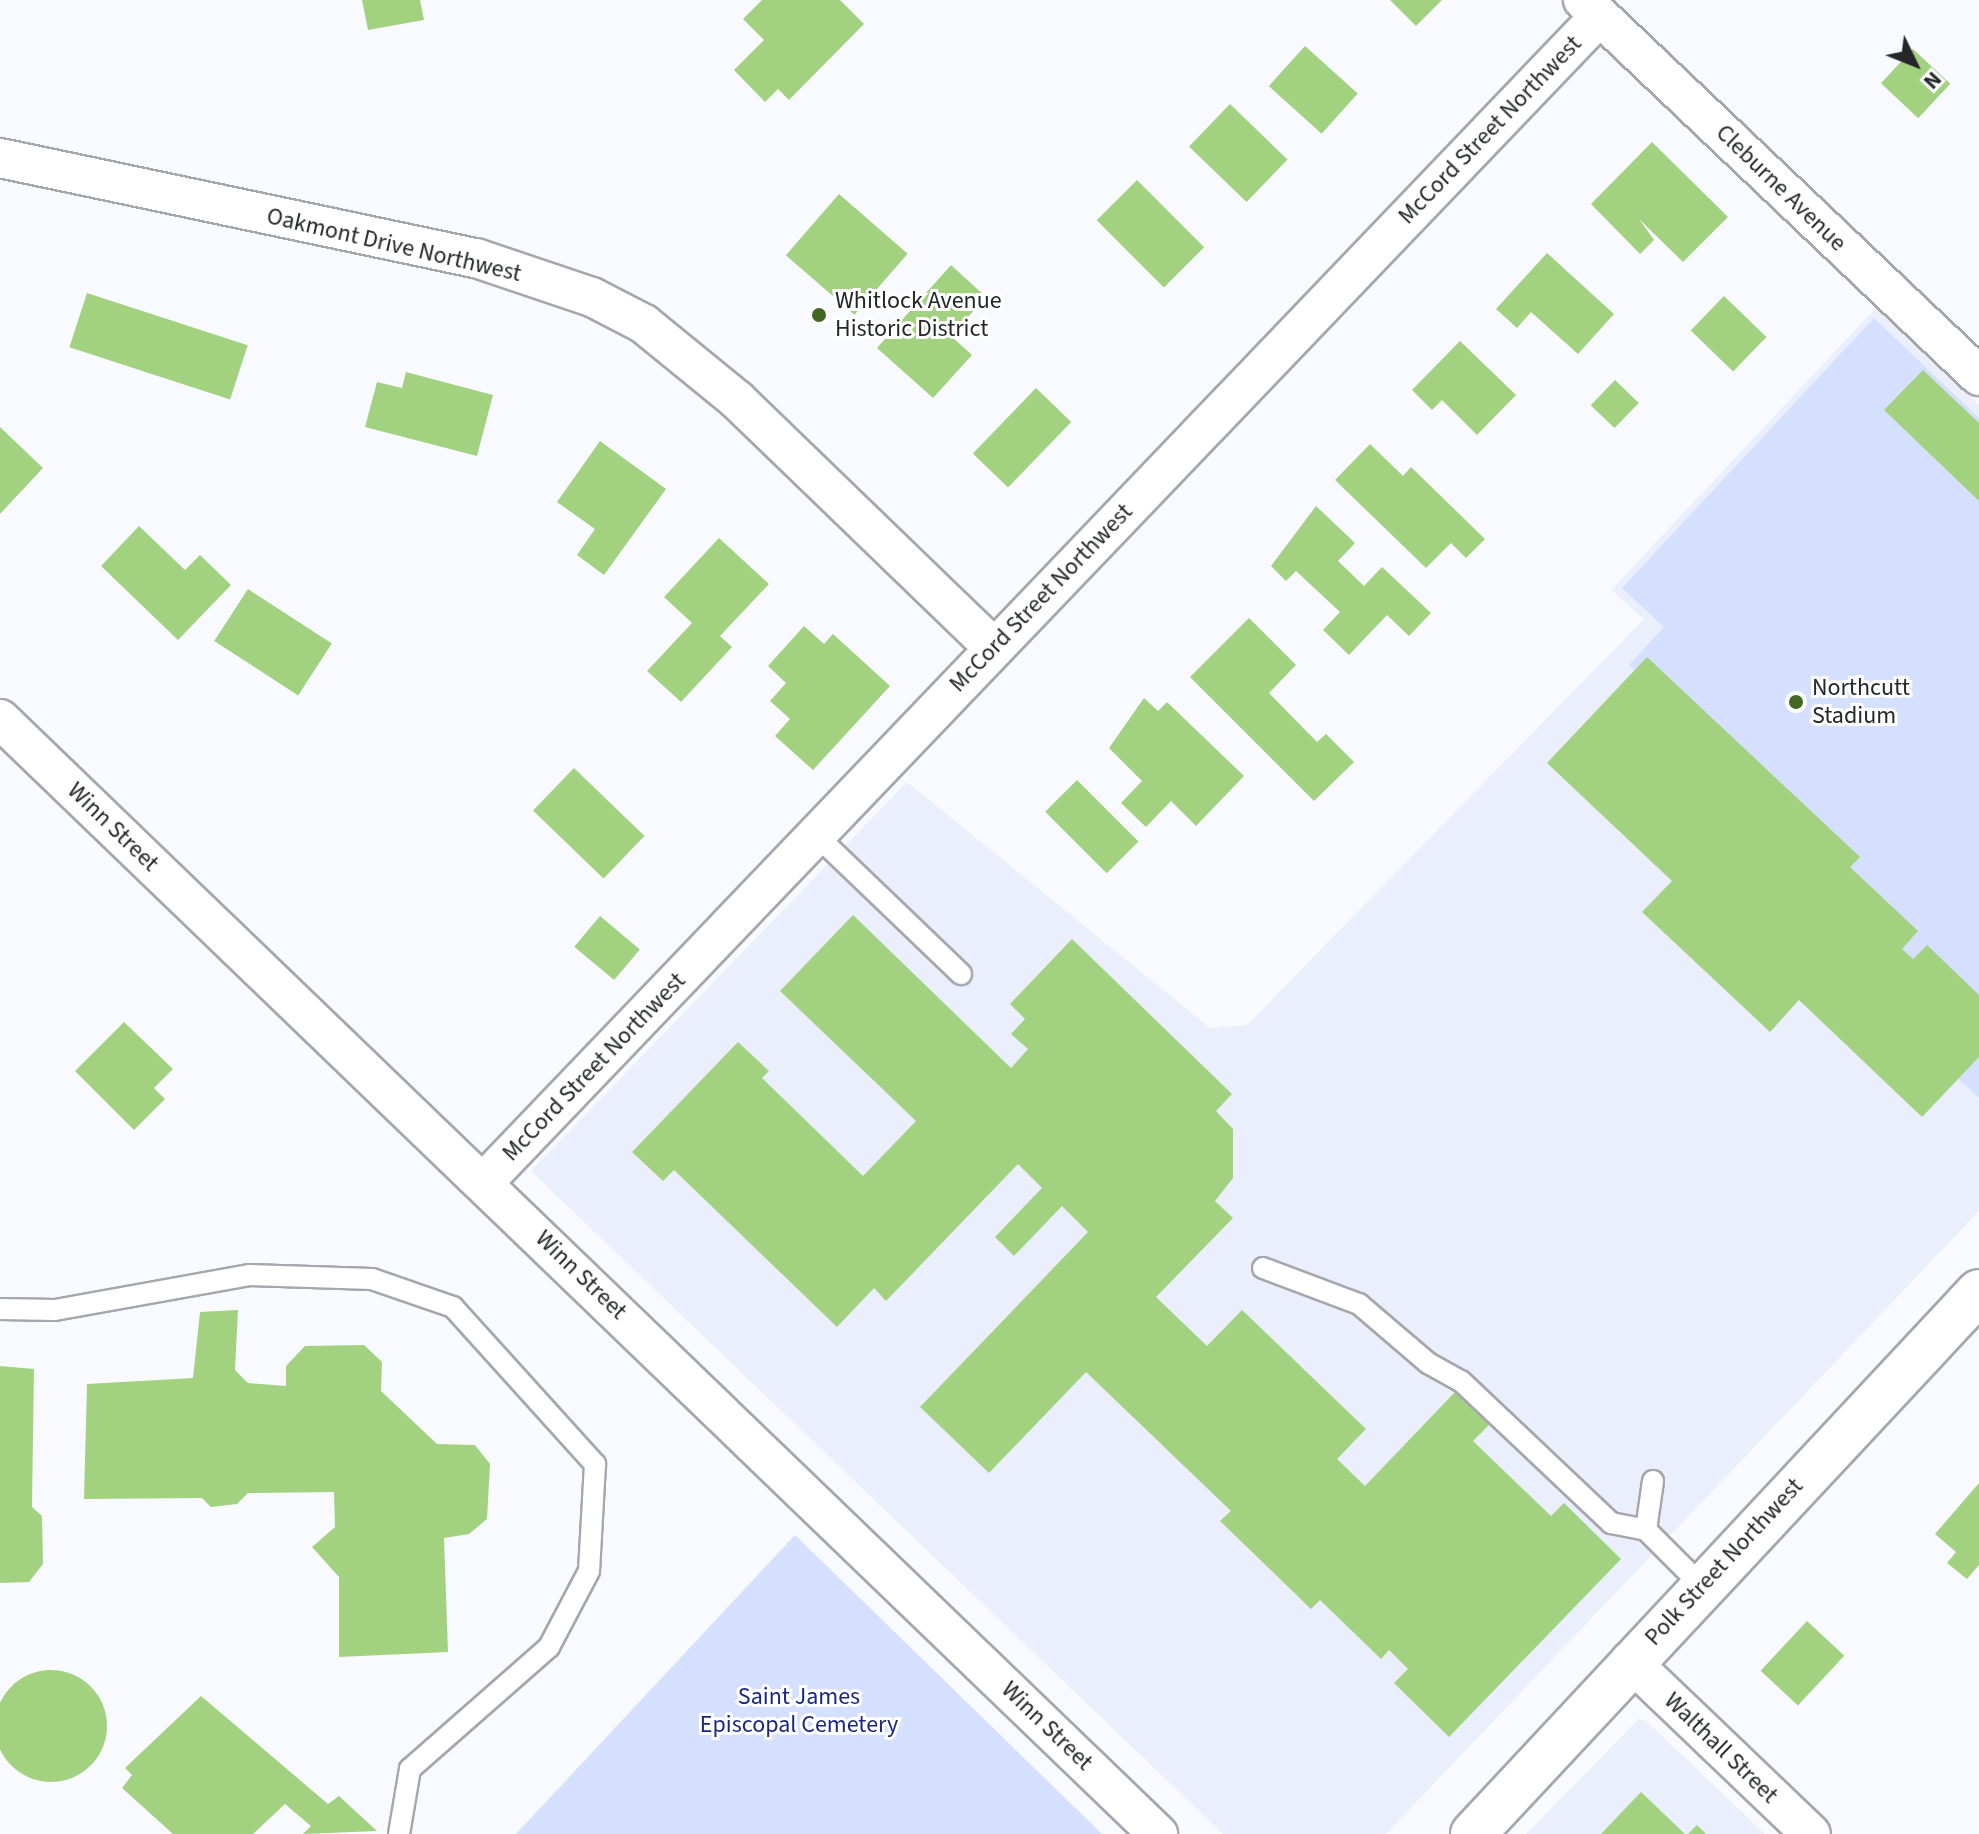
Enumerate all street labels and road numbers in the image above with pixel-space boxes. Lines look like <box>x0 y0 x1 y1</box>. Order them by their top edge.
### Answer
street label: McCord Street Northwest <box>1392 30 1588 230</box>
street label: Cleburne Avenue <box>1710 119 1852 257</box>
street label: Oakmont Drive Northwest <box>264 202 524 288</box>
street label: McCord Street Northwest <box>943 498 1139 698</box>
street label: Winn Street <box>61 776 165 878</box>
street label: McCord Street Northwest <box>496 967 692 1167</box>
street label: Winn Street <box>529 1224 633 1326</box>
street label: Polk Street Northwest <box>1639 1472 1809 1652</box>
street label: Winn Street <box>995 1675 1099 1777</box>
street label: Walthall Street <box>1658 1687 1784 1809</box>

